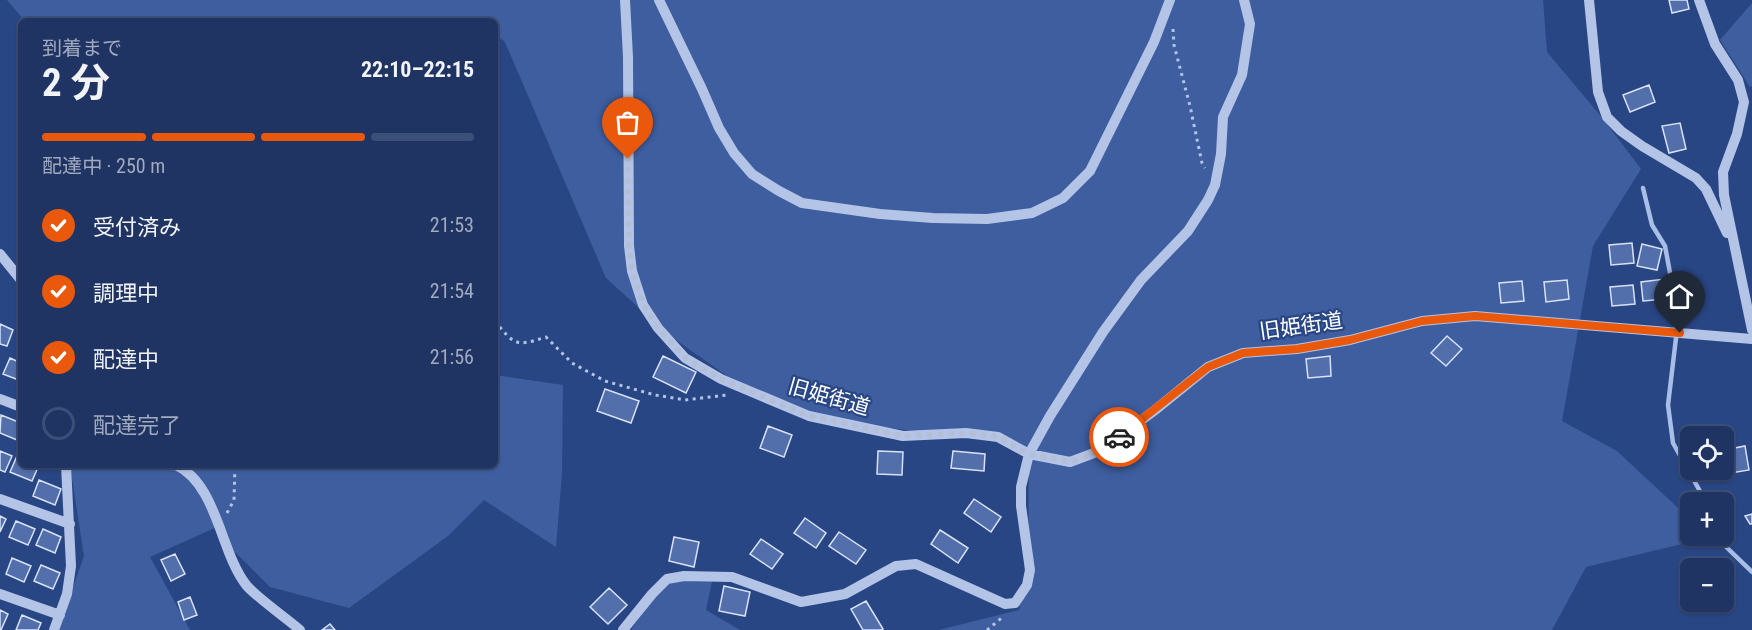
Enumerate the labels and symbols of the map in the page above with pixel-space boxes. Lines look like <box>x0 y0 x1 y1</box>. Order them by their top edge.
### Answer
pin <box>602 97 653 159</box>
pin <box>1654 271 1705 333</box>
street label: 旧姫街道 <box>1258 308 1344 344</box>
street label: 旧姫街道 <box>785 374 873 420</box>
courier <box>1089 407 1149 467</box>

